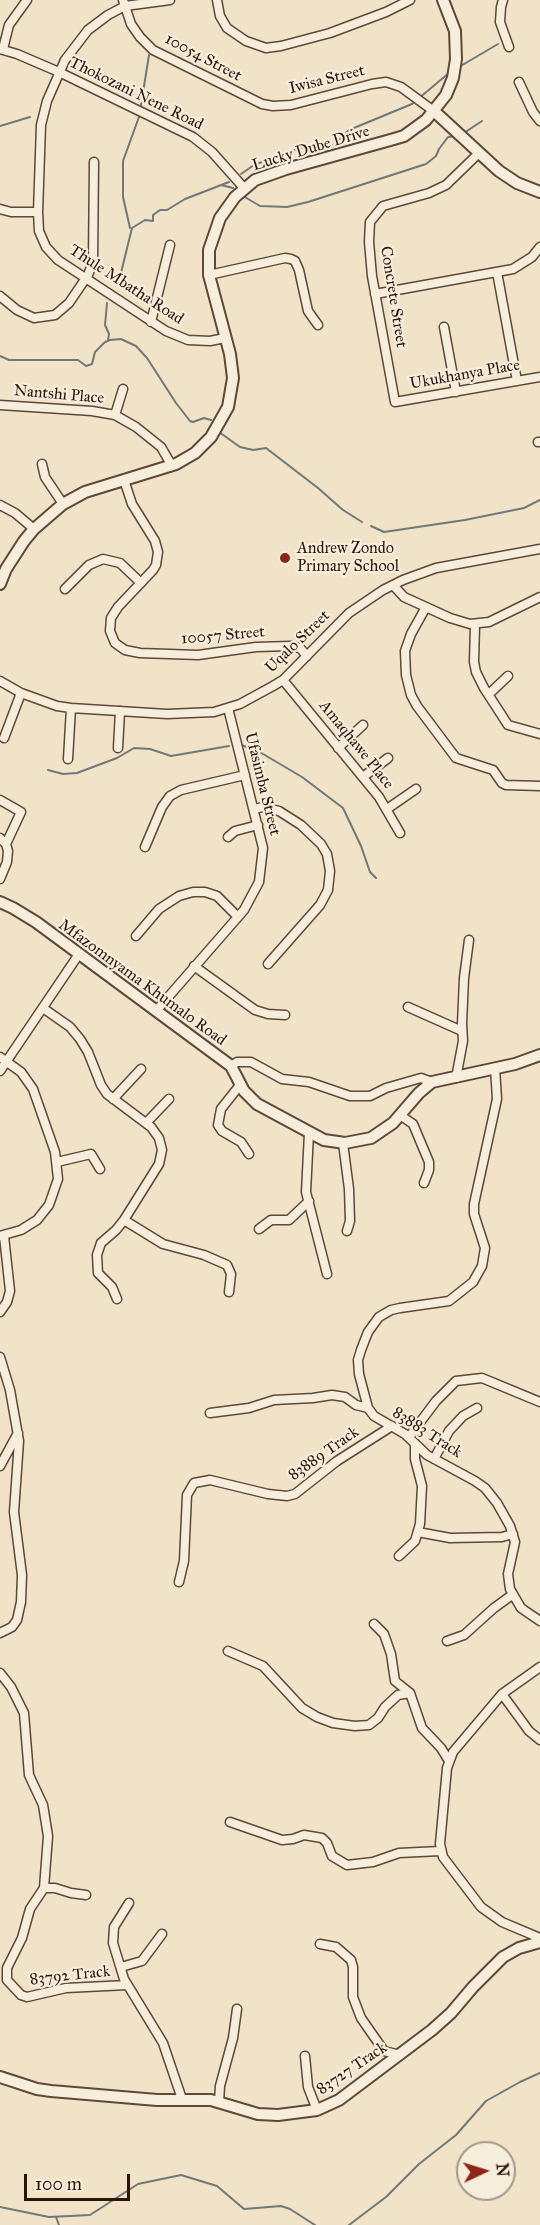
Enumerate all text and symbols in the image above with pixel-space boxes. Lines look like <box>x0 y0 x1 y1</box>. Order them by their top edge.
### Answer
street label: 10054 Street <box>161 30 245 86</box>
street label: Thokozani Nene Road <box>66 53 206 135</box>
street label: Iwisa Street <box>287 61 367 99</box>
street label: Lucky Dube Drive <box>250 122 372 176</box>
street label: Thule Mbatha Road <box>65 241 187 329</box>
street label: Concrete Street <box>375 245 411 349</box>
street label: Ukukhanya Place <box>409 356 521 394</box>
street label: Nantshi Place <box>13 381 105 409</box>
place label: Andrew Zondo Primary School <box>297 539 399 577</box>
marker: Andrew Zondo Primary School <box>278 551 292 565</box>
street label: Uqalo Street <box>262 607 334 677</box>
street label: 10057 Street <box>180 623 266 649</box>
street label: Amaqhawe Place <box>314 697 398 793</box>
street label: Ufasimba Street <box>240 730 284 838</box>
street label: Mfazomnyama Khumalo Road <box>54 916 230 1050</box>
street label: 83883 Track <box>389 1403 465 1463</box>
street label: 83889 Track <box>285 1423 363 1485</box>
street label: 83792 Track <box>29 1962 111 1990</box>
street label: 83727 Track <box>313 2039 391 2099</box>
north arrow <box>456 2141 516 2201</box>
scale bar <box>27 2162 134 2200</box>
text: N <box>493 2162 512 2177</box>
text: 100 m <box>35 2173 82 2195</box>

